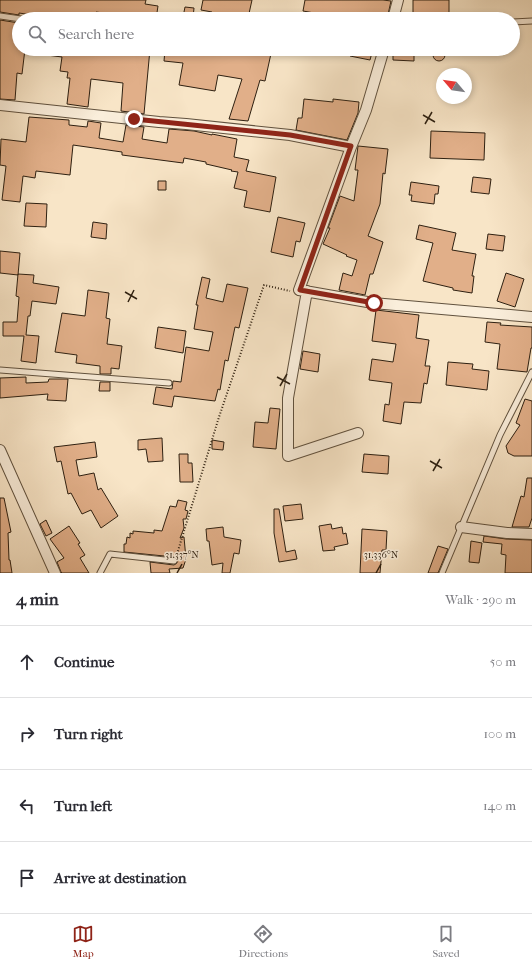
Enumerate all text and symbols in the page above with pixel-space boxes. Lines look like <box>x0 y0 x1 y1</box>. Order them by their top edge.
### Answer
search box <box>12 12 520 56</box>
icon: search <box>26 23 48 45</box>
text: Search here <box>58 25 134 43</box>
north arrow <box>436 68 472 104</box>
route end <box>125 110 143 128</box>
route start <box>365 294 383 312</box>
text: 31.337°N <box>165 549 199 561</box>
text: 31.336°N <box>364 549 399 561</box>
text: 4 min <box>16 589 59 609</box>
text: Walk · 290 m <box>445 592 516 607</box>
icon: ahead <box>16 651 38 673</box>
text: Continue <box>54 653 114 671</box>
text: 50 m <box>490 654 516 669</box>
icon: right <box>16 723 38 745</box>
text: Turn right <box>54 725 123 743</box>
text: 100 m <box>483 726 516 741</box>
icon: left <box>16 795 38 817</box>
text: Turn left <box>54 797 112 815</box>
text: 140 m <box>483 798 516 813</box>
icon: arrive <box>16 867 38 889</box>
text: Arrive at destination <box>54 869 186 887</box>
tab: Map <box>72 923 94 960</box>
tab: Directions <box>239 923 288 960</box>
tab: Saved <box>432 923 460 960</box>

